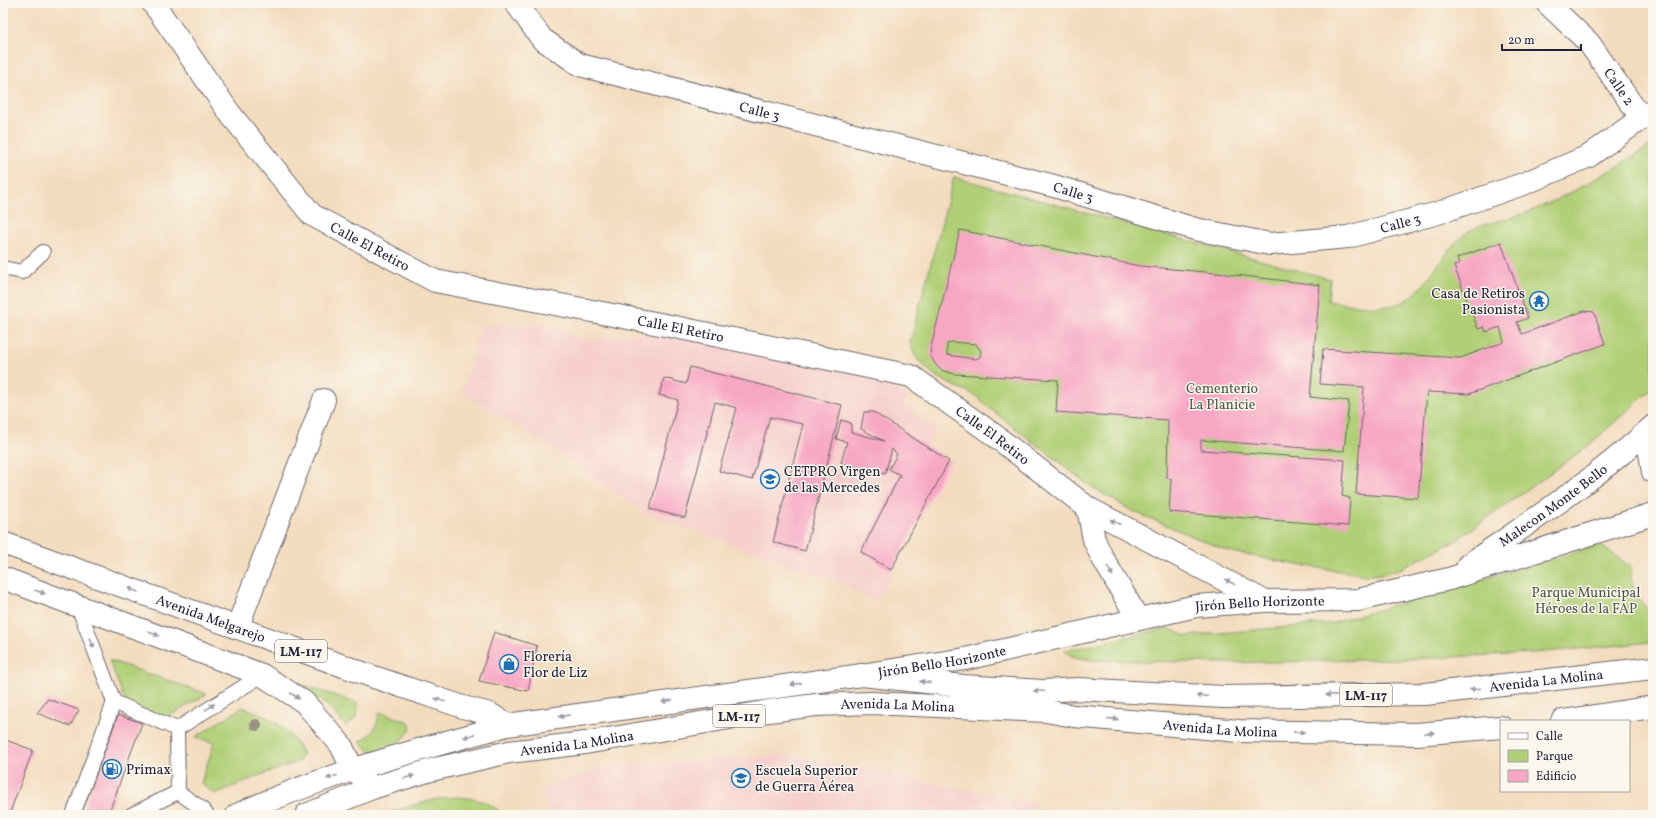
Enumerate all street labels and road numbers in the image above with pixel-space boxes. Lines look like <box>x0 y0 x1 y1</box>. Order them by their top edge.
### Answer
street label: Calle 2 <box>1598 65 1638 110</box>
street label: Calle 3 <box>737 98 782 127</box>
street label: Calle 3 <box>1051 178 1095 208</box>
street label: Calle 3 <box>1378 210 1423 239</box>
street label: Calle El Retiro <box>326 218 412 277</box>
street label: Calle El Retiro <box>636 312 725 348</box>
street label: Calle El Retiro <box>951 402 1033 470</box>
street label: Malecon Monte Bello <box>1496 461 1612 552</box>
street label: Avenida Melgarejo <box>153 591 268 648</box>
street label: Jirón Bello Horizonte <box>1195 592 1325 617</box>
road number: LM-117 <box>275 640 327 662</box>
street label: Jirón Bello Horizonte <box>877 642 1009 683</box>
street label: Avenida La Molina <box>1488 666 1604 698</box>
road number: LM-117 <box>1340 684 1392 706</box>
street label: Avenida La Molina <box>840 695 955 718</box>
road number: LM-117 <box>713 705 765 727</box>
street label: Avenida La Molina <box>1162 716 1278 743</box>
street label: Avenida La Molina <box>519 727 635 762</box>

